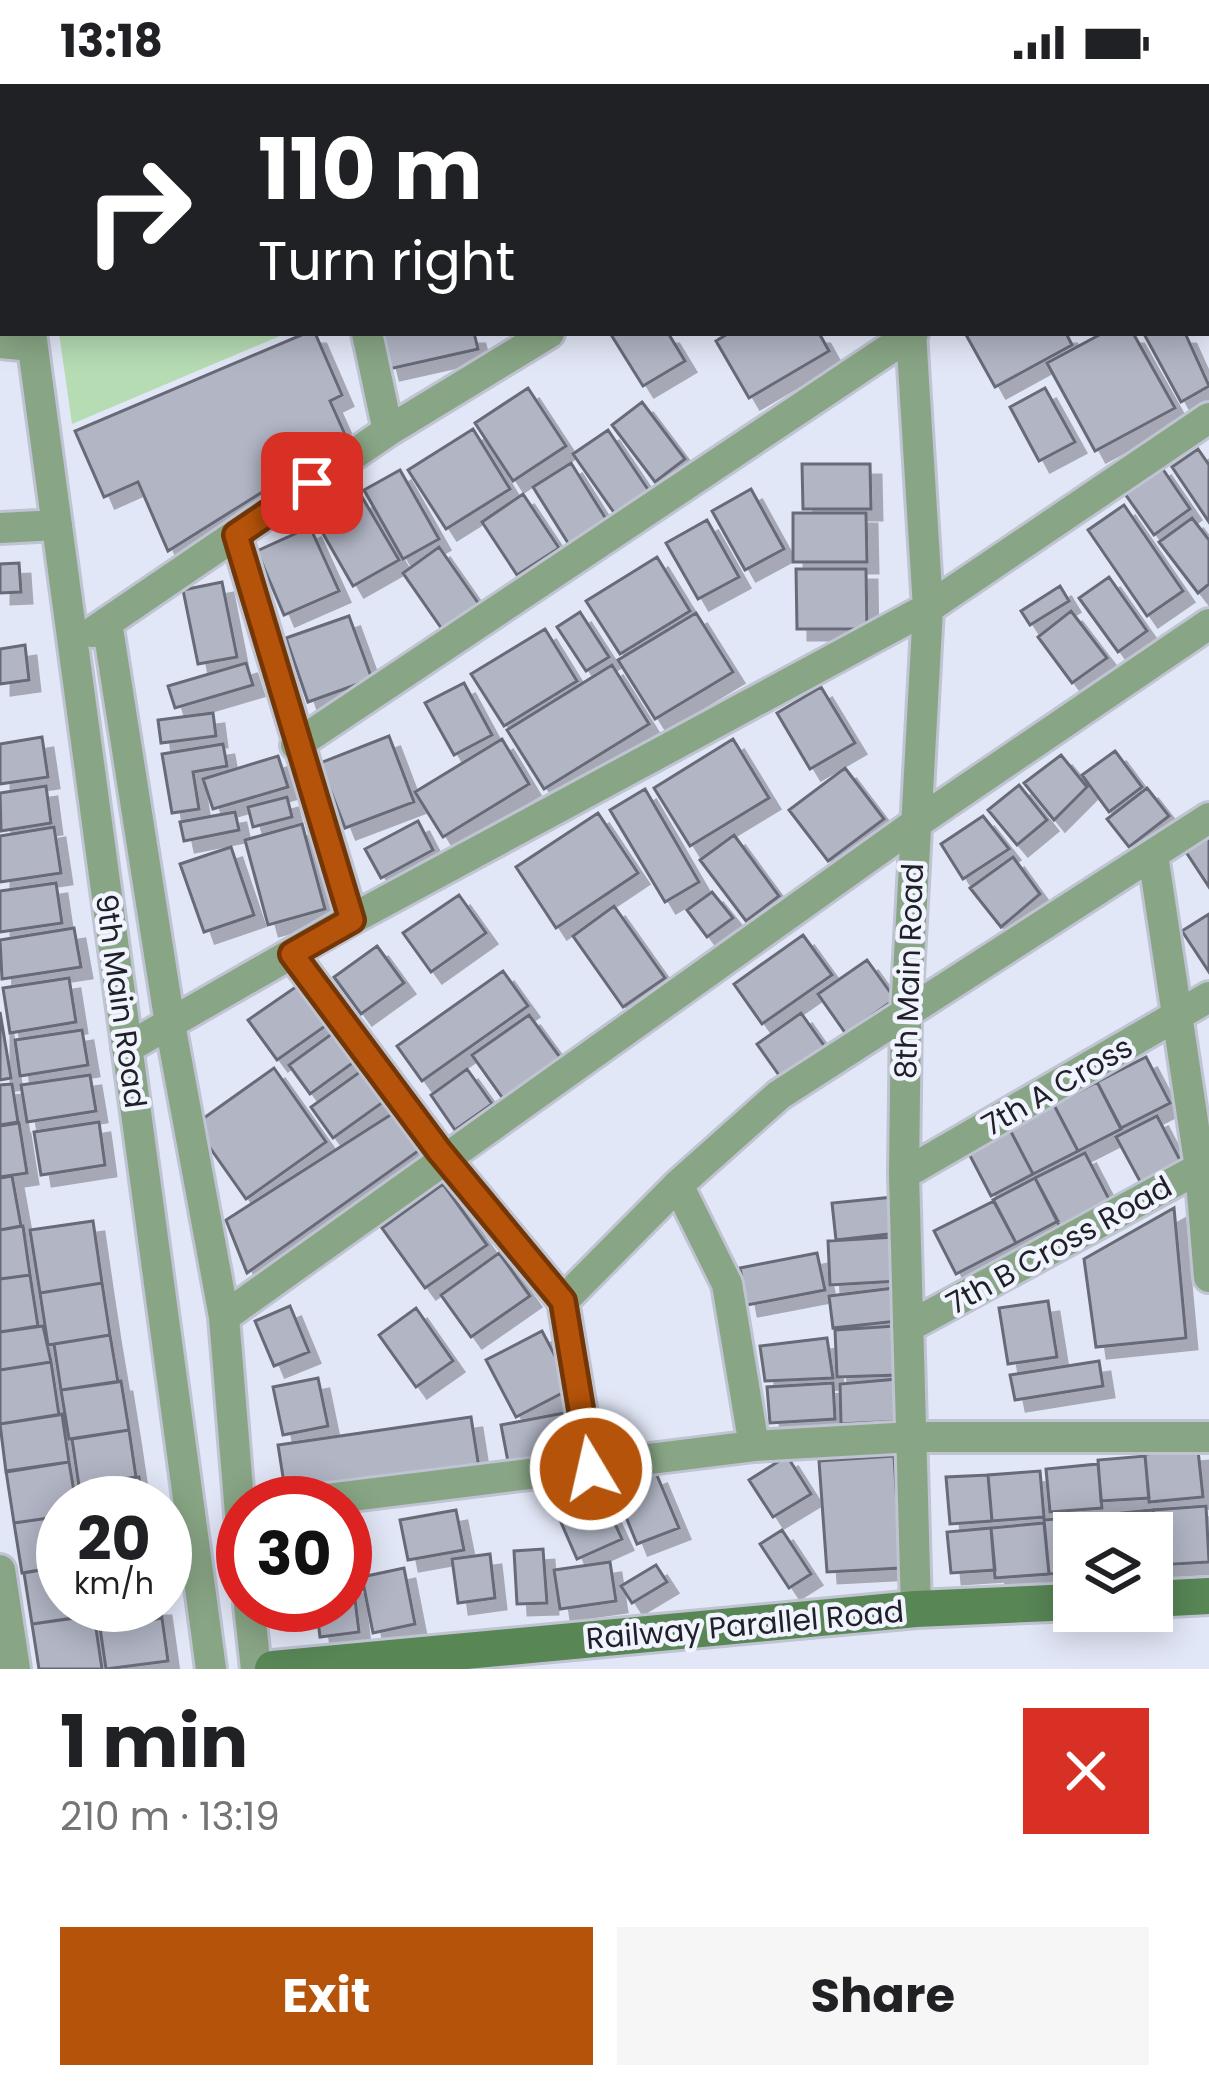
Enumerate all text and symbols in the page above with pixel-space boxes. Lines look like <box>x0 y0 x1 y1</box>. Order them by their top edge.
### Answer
text: 13:18 <box>60 10 163 73</box>
text: 110 m <box>258 111 483 228</box>
icon: right <box>60 132 216 288</box>
text: Turn right <box>258 223 515 299</box>
pin <box>261 432 363 534</box>
icon: arrive <box>279 450 345 516</box>
street label: 8th Main Road <box>884 862 934 1080</box>
street label: 9th Main Road <box>85 891 157 1111</box>
street label: 7th A Cross <box>974 1025 1140 1147</box>
street label: 7th B Cross Road <box>938 1165 1180 1325</box>
position arrow <box>528 1406 654 1532</box>
speed limit sign: 30 <box>216 1476 372 1632</box>
text: 20 <box>77 1497 151 1581</box>
map controls <box>1053 1512 1173 1632</box>
button: layers <box>1053 1512 1173 1632</box>
text: km/h <box>74 1562 154 1605</box>
street label: Railway Parallel Road <box>584 1590 906 1660</box>
text: 1 min <box>60 1691 248 1792</box>
button: close <box>1023 1708 1149 1834</box>
text: 210 m · 13:19 <box>60 1789 280 1844</box>
button: Exit <box>60 1927 593 2065</box>
button: Share <box>617 1927 1149 2065</box>

